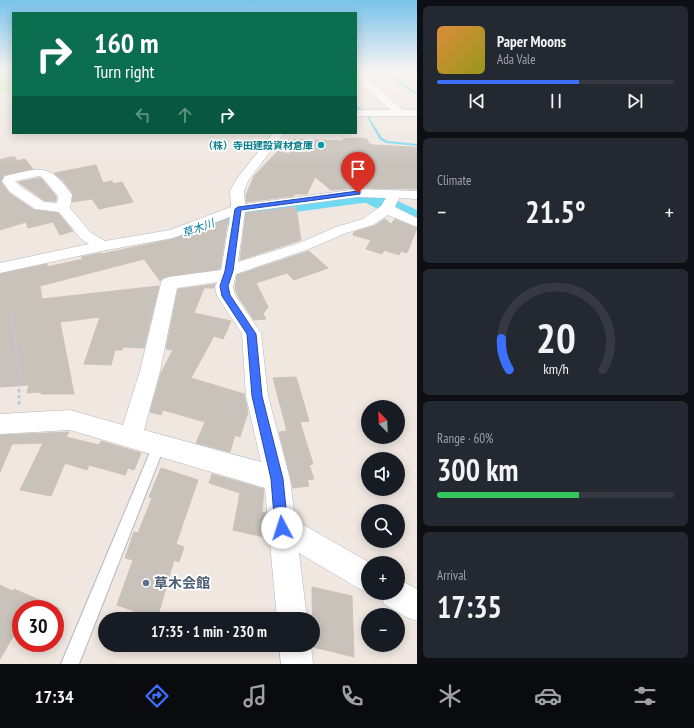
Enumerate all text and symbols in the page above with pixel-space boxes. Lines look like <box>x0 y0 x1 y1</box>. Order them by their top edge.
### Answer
text: 160 m <box>94 24 158 61</box>
icon: right <box>28 28 80 80</box>
text: Paper Moons <box>497 32 566 51</box>
text: Ada Vale <box>497 51 536 68</box>
text: Turn right <box>94 60 154 83</box>
icon: previous <box>466 90 488 112</box>
icon: pause <box>545 90 567 112</box>
icon: next <box>624 90 646 112</box>
icon: left <box>132 104 154 126</box>
icon: ahead <box>174 104 196 126</box>
icon: right <box>216 104 238 126</box>
place label: （株）寺田建設資材倉庫 <box>203 139 313 152</box>
marker: （株）寺田建設資材倉庫 <box>316 140 326 150</box>
pin <box>341 152 375 193</box>
icon: arrive <box>347 158 369 180</box>
text: Climate <box>437 172 471 189</box>
text: 21.5° <box>525 192 586 231</box>
text: − <box>437 198 446 226</box>
text: + <box>665 198 674 226</box>
water label: 草木川 <box>180 215 217 240</box>
text: 20 <box>536 311 575 364</box>
text: km/h <box>543 359 568 378</box>
north arrow <box>361 400 405 444</box>
map controls <box>361 400 405 652</box>
text: Range · 60% <box>437 430 493 447</box>
text: 300 km <box>437 450 518 489</box>
button: sound <box>361 452 405 496</box>
button: search <box>361 504 405 548</box>
position arrow <box>261 507 303 549</box>
button: + <box>361 556 405 600</box>
text: Arrival <box>437 567 466 584</box>
place label: 草木会館 <box>154 574 210 592</box>
marker: 草木会館 <box>141 578 151 588</box>
text: 17:35 <box>437 587 502 626</box>
speed limit sign: 30 <box>12 600 64 652</box>
button: − <box>361 608 405 652</box>
text: 17:35 · 1 min · 230 m <box>151 622 267 641</box>
icon: directions <box>143 682 171 710</box>
icon: music <box>241 682 269 710</box>
icon: phone <box>338 682 366 710</box>
icon: climate <box>436 682 464 710</box>
icon: car <box>534 682 562 710</box>
icon: filters <box>631 682 659 710</box>
text: 17:34 <box>35 685 74 708</box>

